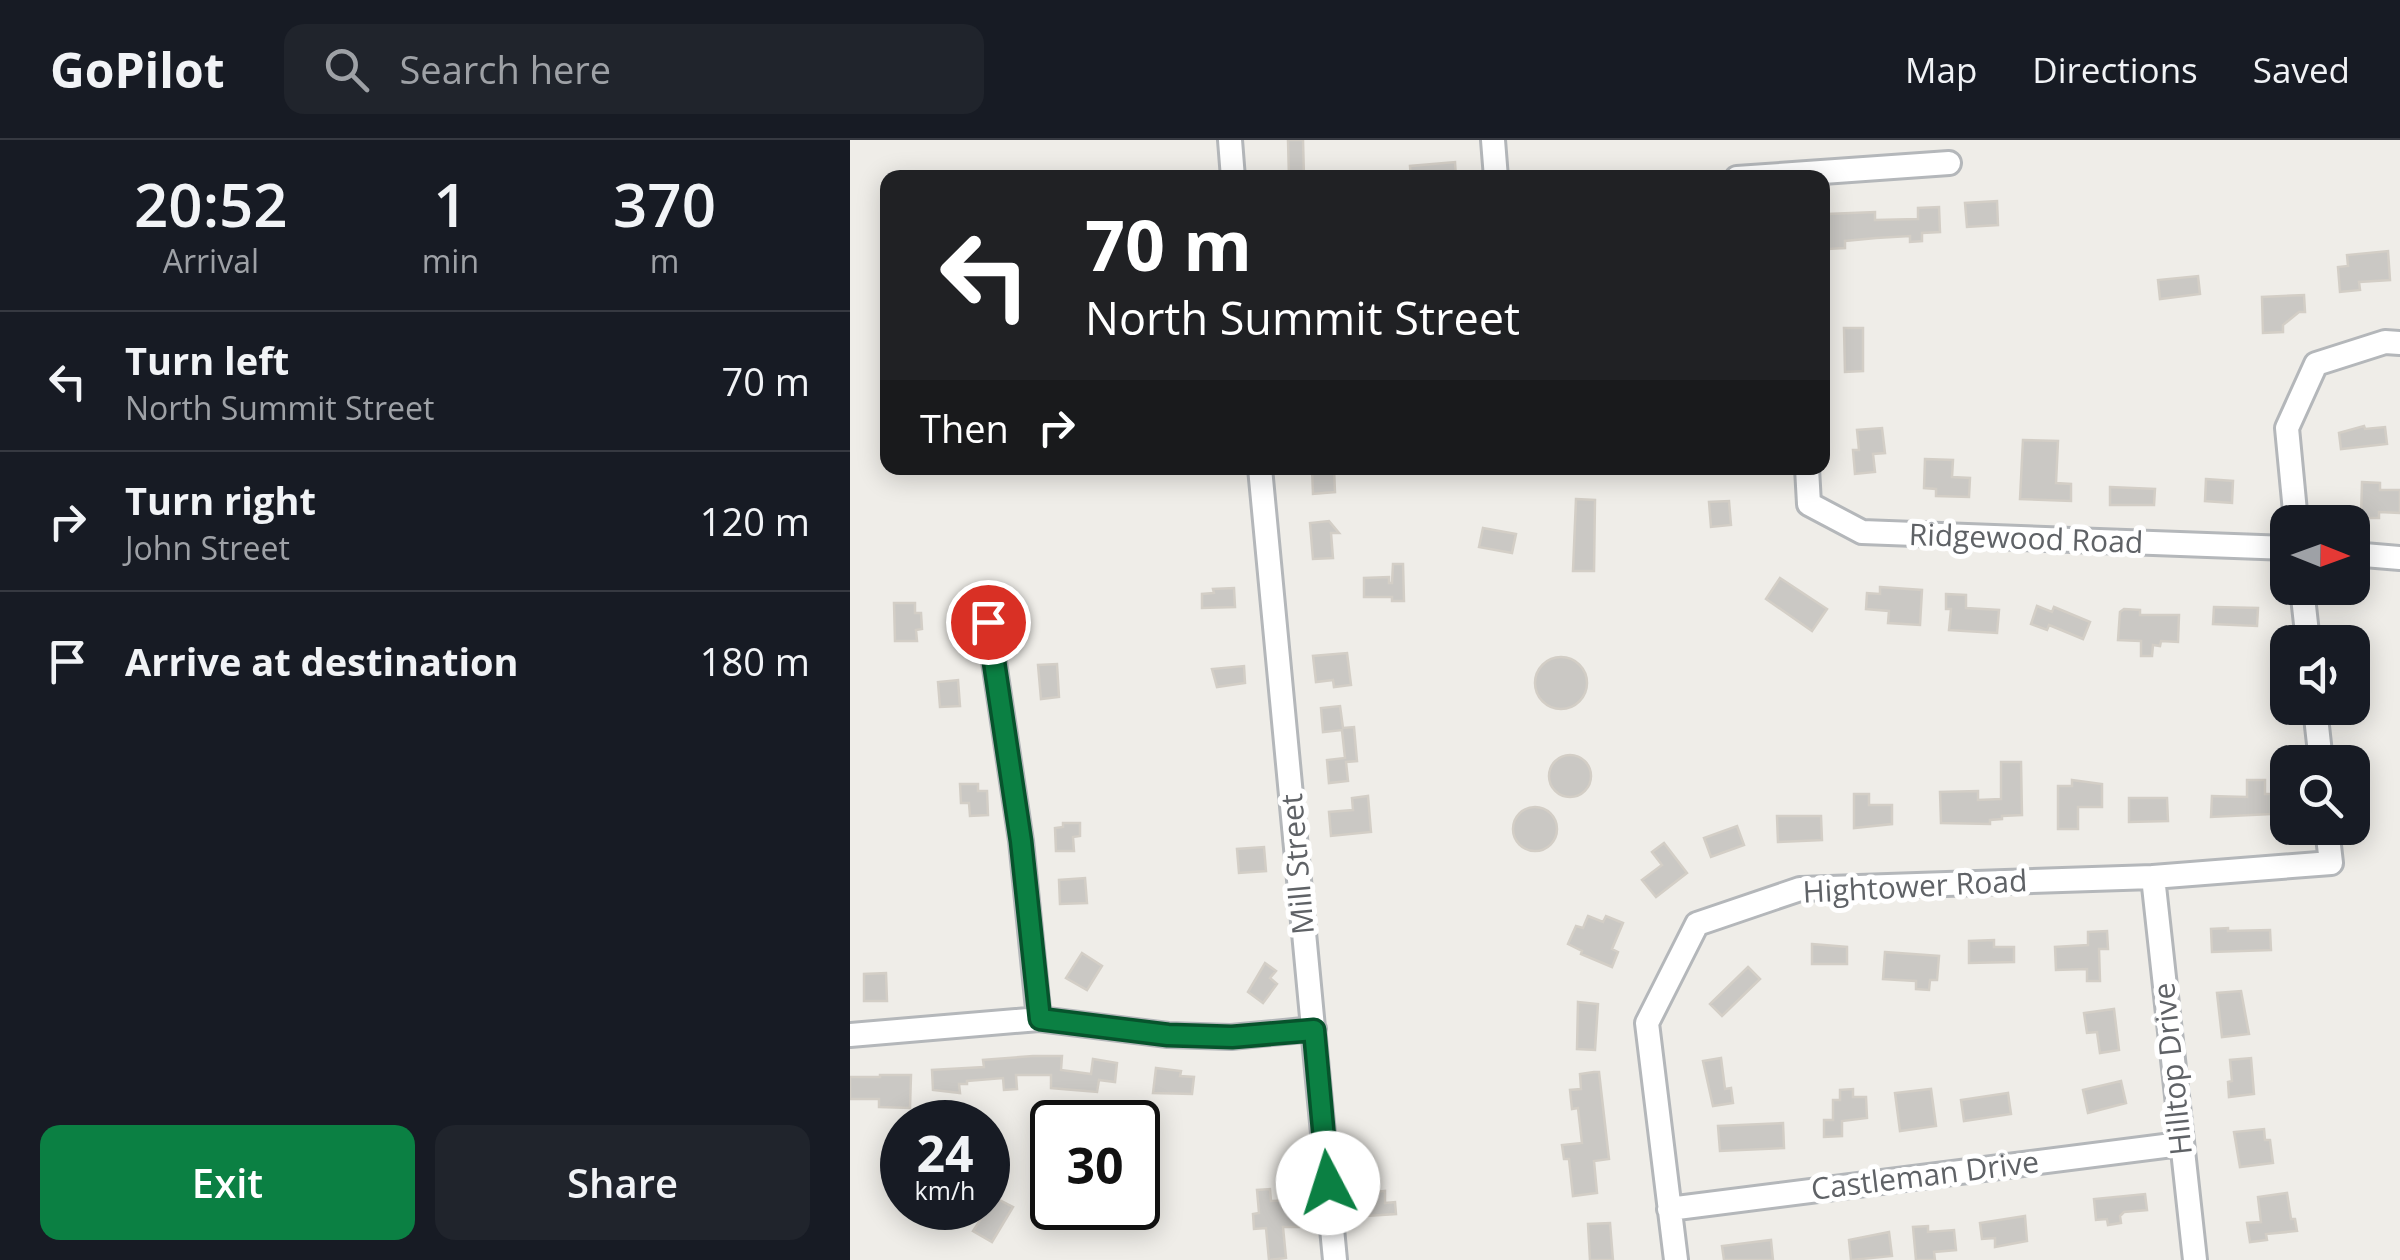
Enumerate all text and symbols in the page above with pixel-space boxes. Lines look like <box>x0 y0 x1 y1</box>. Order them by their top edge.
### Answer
search box <box>284 24 984 114</box>
text: GoPilot <box>50 37 224 102</box>
icon: search <box>319 42 374 97</box>
text: Search here <box>399 43 611 95</box>
text: Map <box>1905 46 1977 93</box>
text: Directions <box>2032 46 2198 93</box>
text: Saved <box>2253 46 2350 93</box>
text: 20:52 <box>134 163 288 245</box>
text: 1 <box>433 163 468 245</box>
text: 370 <box>613 163 716 245</box>
text: 70 m <box>1085 196 1252 292</box>
icon: left <box>920 210 1050 340</box>
text: Arrival <box>163 239 259 282</box>
text: min <box>422 239 479 282</box>
text: m <box>650 239 679 282</box>
text: North Summit Street <box>1085 287 1520 348</box>
text: Turn left <box>125 334 289 386</box>
icon: left <box>40 354 95 409</box>
text: 70 m <box>721 355 810 407</box>
text: North Summit Street <box>125 386 434 429</box>
icon: right <box>1029 400 1084 455</box>
text: Then <box>920 402 1009 454</box>
text: Turn right <box>125 474 316 526</box>
icon: right <box>40 494 95 549</box>
text: 120 m <box>700 495 810 547</box>
north arrow <box>2270 505 2370 605</box>
map controls <box>2270 505 2370 845</box>
street label: Ridgewood Road <box>1908 513 2144 562</box>
text: John Street <box>125 526 290 569</box>
pin <box>946 580 1031 665</box>
icon: arrive <box>961 595 1016 650</box>
button: sound <box>2270 625 2370 725</box>
icon: arrive <box>40 634 95 689</box>
text: Arrive at destination <box>125 635 519 687</box>
text: 180 m <box>700 635 810 687</box>
button: search <box>2270 745 2370 845</box>
street label: Mill Street <box>1270 792 1323 936</box>
street label: Hightower Road <box>1802 859 2028 912</box>
street label: Hilltop Drive <box>2142 981 2201 1157</box>
speed limit sign: 30 <box>1030 1100 1160 1230</box>
text: 24 <box>916 1119 974 1187</box>
button: Exit <box>40 1125 415 1240</box>
button: Share <box>435 1125 810 1240</box>
position arrow <box>1276 1131 1380 1235</box>
street label: Castleman Drive <box>1809 1140 2041 1209</box>
text: km/h <box>915 1173 975 1207</box>

